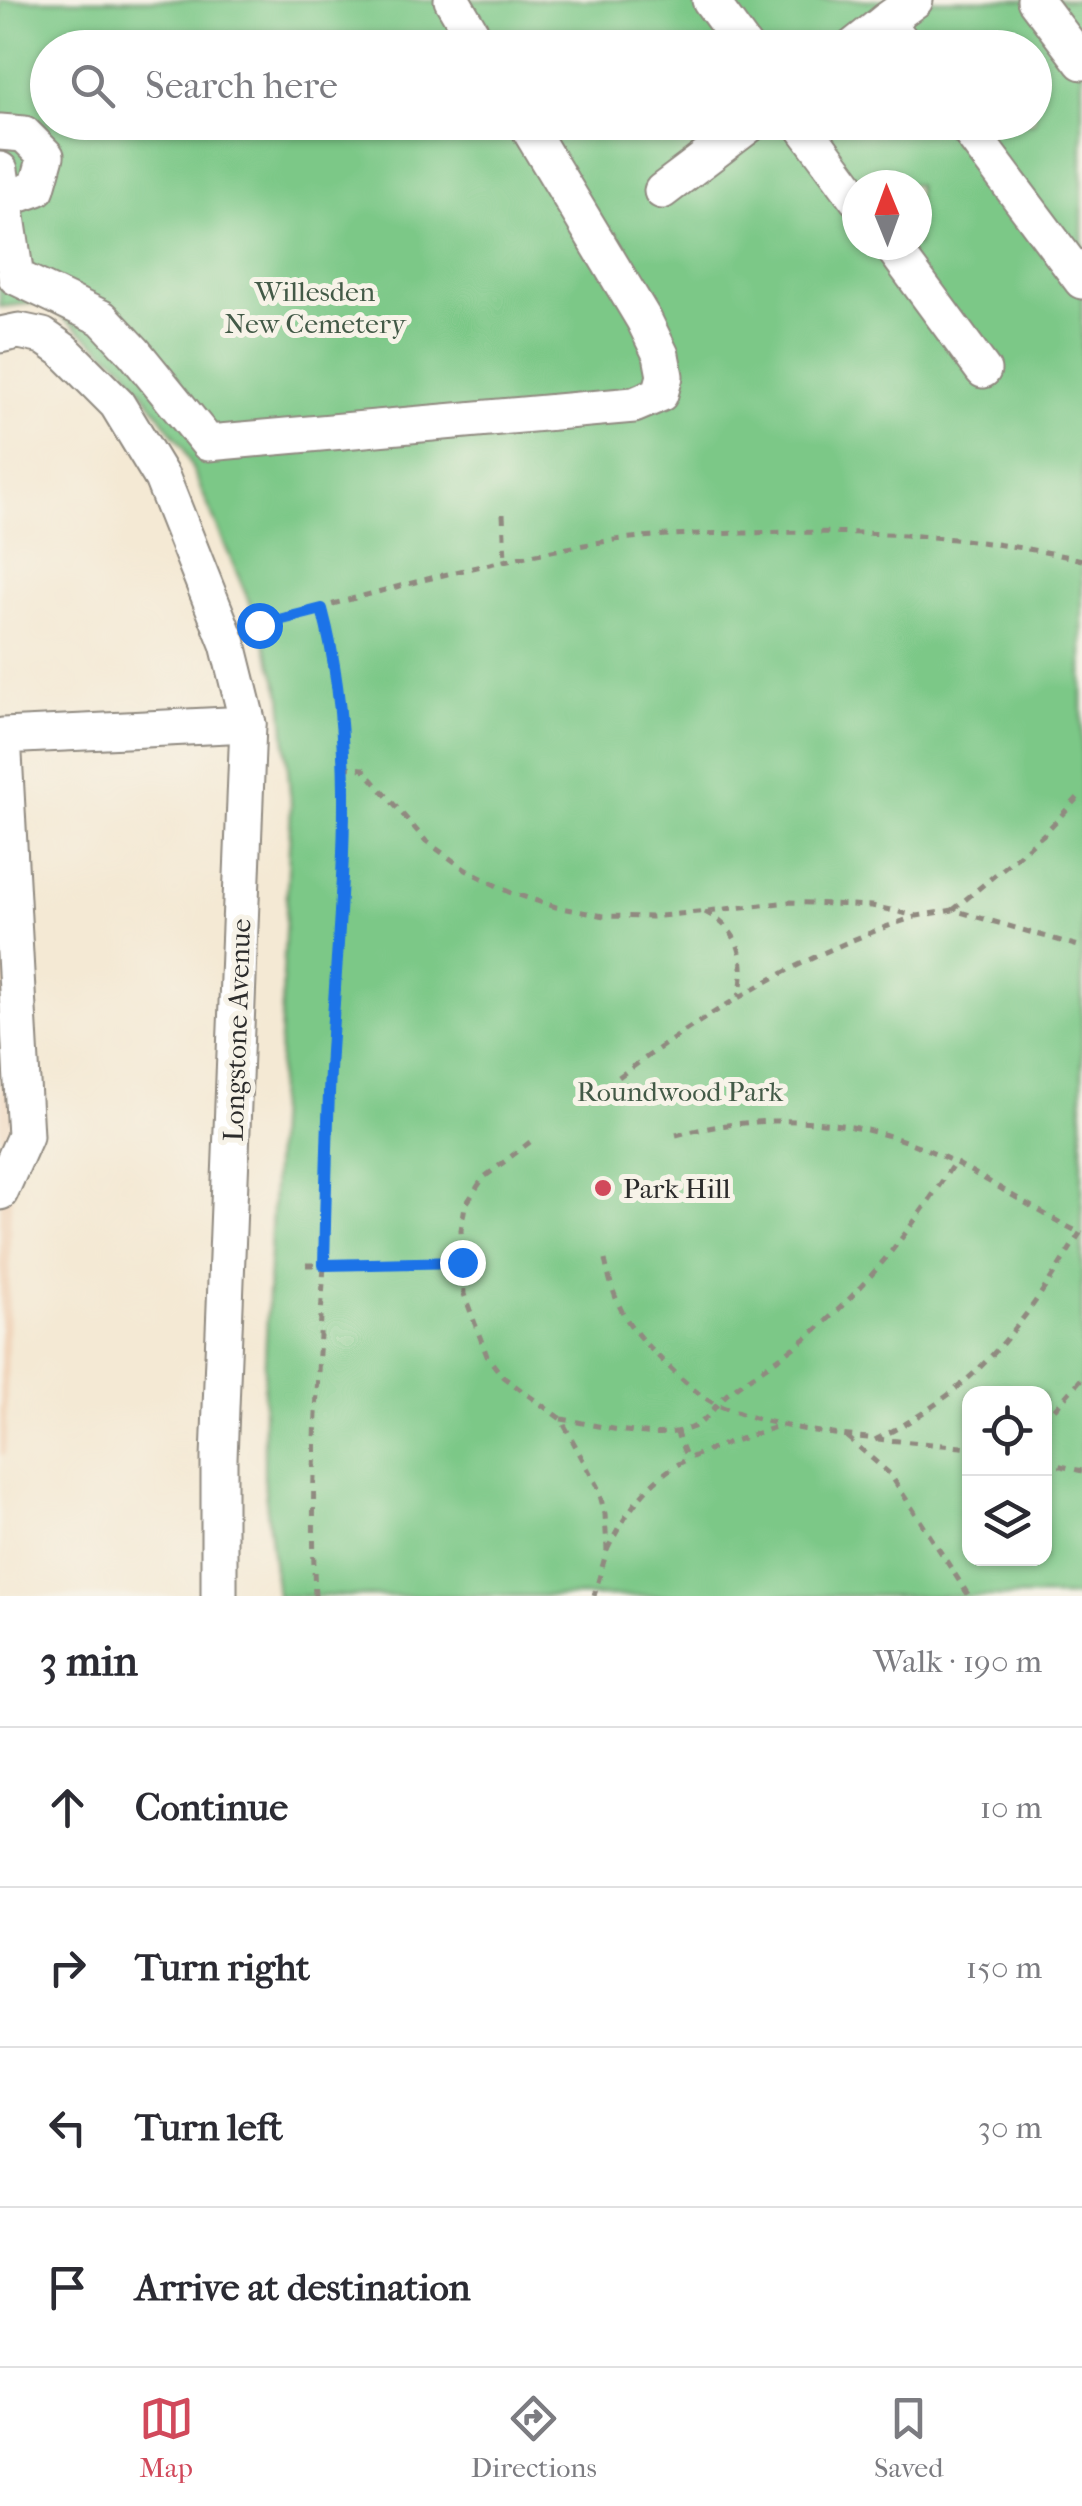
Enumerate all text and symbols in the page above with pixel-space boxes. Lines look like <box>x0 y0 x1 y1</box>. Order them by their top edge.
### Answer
search box <box>30 30 1052 140</box>
icon: search <box>65 58 120 113</box>
text: Search here <box>145 63 338 108</box>
north arrow <box>842 170 932 260</box>
park label: Willesden New Cemetery <box>224 275 407 340</box>
route start <box>237 603 283 649</box>
street label: Longstone Avenue <box>217 918 257 1142</box>
park label: Roundwood Park <box>577 1075 784 1108</box>
place label: Park Hill <box>623 1172 731 1205</box>
marker: Park Hill <box>592 1177 614 1199</box>
route end <box>440 1240 486 1286</box>
map controls <box>962 1386 1052 1566</box>
button: locate <box>962 1386 1052 1476</box>
button: layers <box>962 1476 1052 1566</box>
text: 3 min <box>40 1637 138 1686</box>
text: Walk · 190 m <box>873 1643 1042 1680</box>
icon: ahead <box>40 1780 95 1835</box>
text: Continue <box>135 1785 288 1830</box>
text: 10 m <box>980 1789 1042 1826</box>
icon: right <box>40 1940 95 1995</box>
text: Turn right <box>135 1945 310 1990</box>
text: 150 m <box>966 1949 1042 1986</box>
icon: left <box>40 2100 95 2155</box>
text: Turn left <box>135 2105 283 2150</box>
text: 30 m <box>978 2109 1042 2146</box>
icon: arrive <box>40 2260 95 2315</box>
text: Arrive at destination <box>135 2265 471 2310</box>
tab: Map <box>139 2391 194 2484</box>
tab: Directions <box>471 2391 597 2484</box>
tab: Saved <box>874 2391 943 2484</box>

